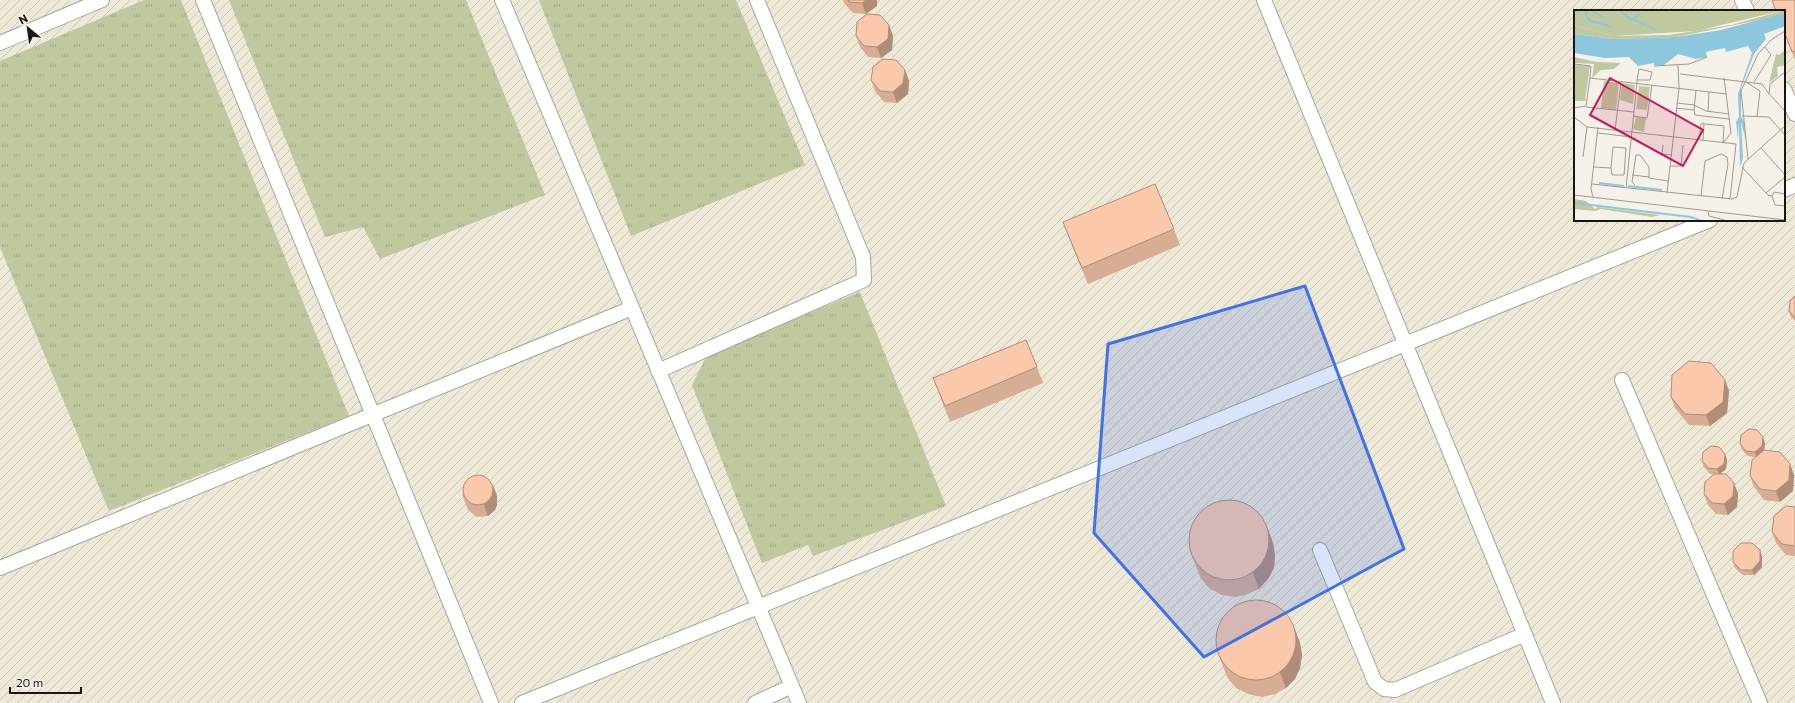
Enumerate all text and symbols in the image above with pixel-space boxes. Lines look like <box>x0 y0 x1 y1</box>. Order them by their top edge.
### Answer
north arrow <box>8 8 48 48</box>
inset map <box>1574 10 1785 221</box>
text: N <box>16 11 30 27</box>
scale bar <box>10 669 81 695</box>
text: 20 m <box>16 675 43 689</box>

